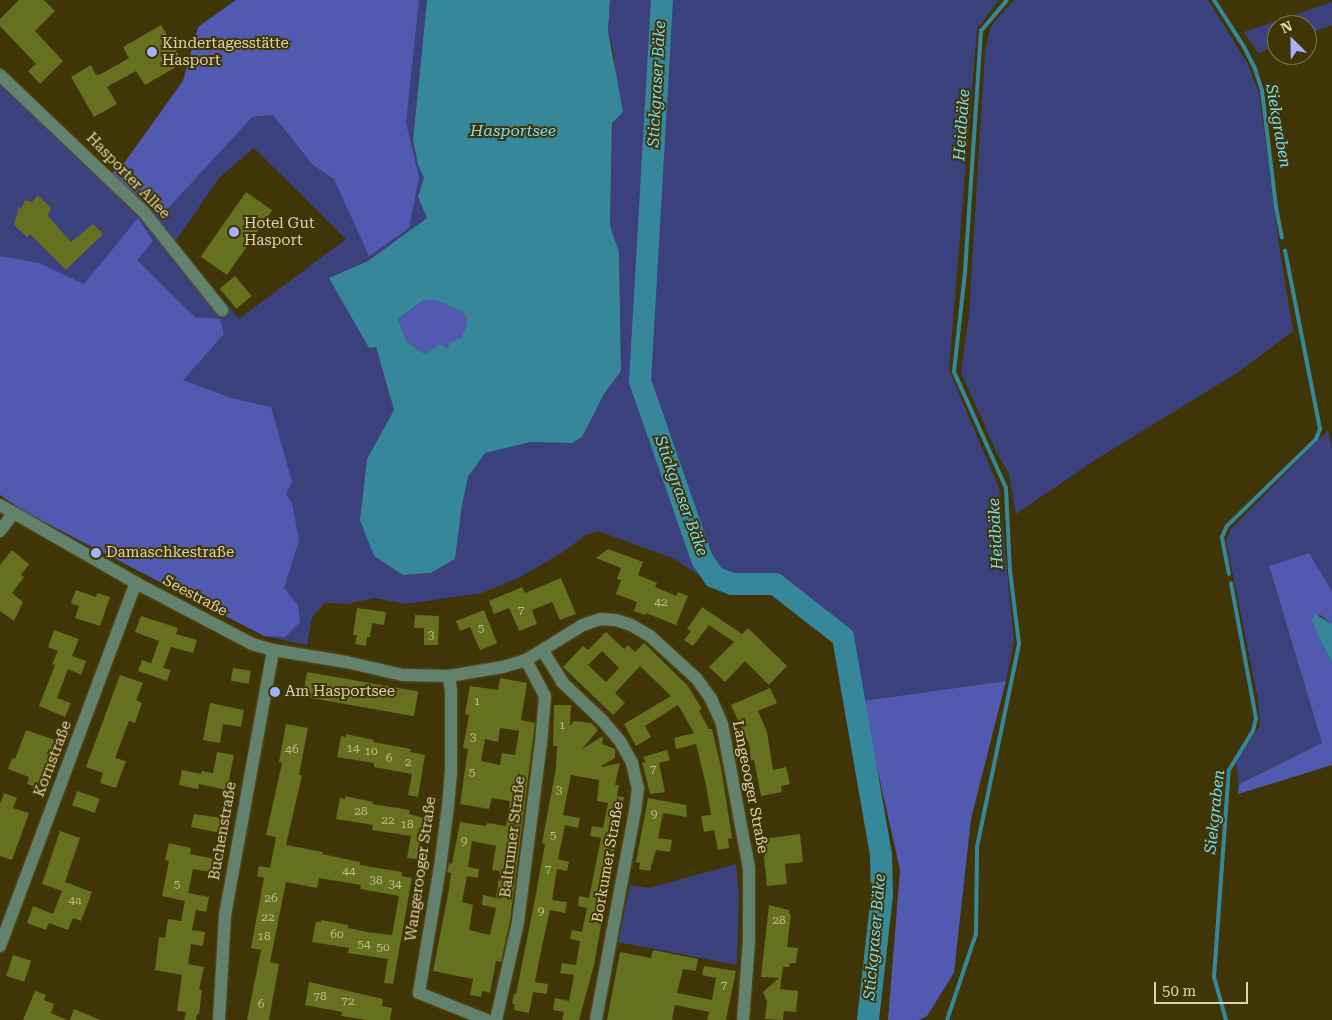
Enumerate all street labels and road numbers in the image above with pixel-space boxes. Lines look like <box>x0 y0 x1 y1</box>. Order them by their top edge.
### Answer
street label: Hasporter Allee <box>82 129 174 223</box>
street label: Seestraße <box>160 571 230 621</box>
street label: Kornstraße <box>30 718 76 800</box>
street label: Langeooger Straße <box>728 719 772 855</box>
street label: Baltrumer Straße <box>497 775 529 899</box>
street label: Buchenstraße <box>205 780 241 882</box>
street label: Wangerooger Straße <box>402 795 440 943</box>
street label: Borkumer Straße <box>588 800 628 924</box>

